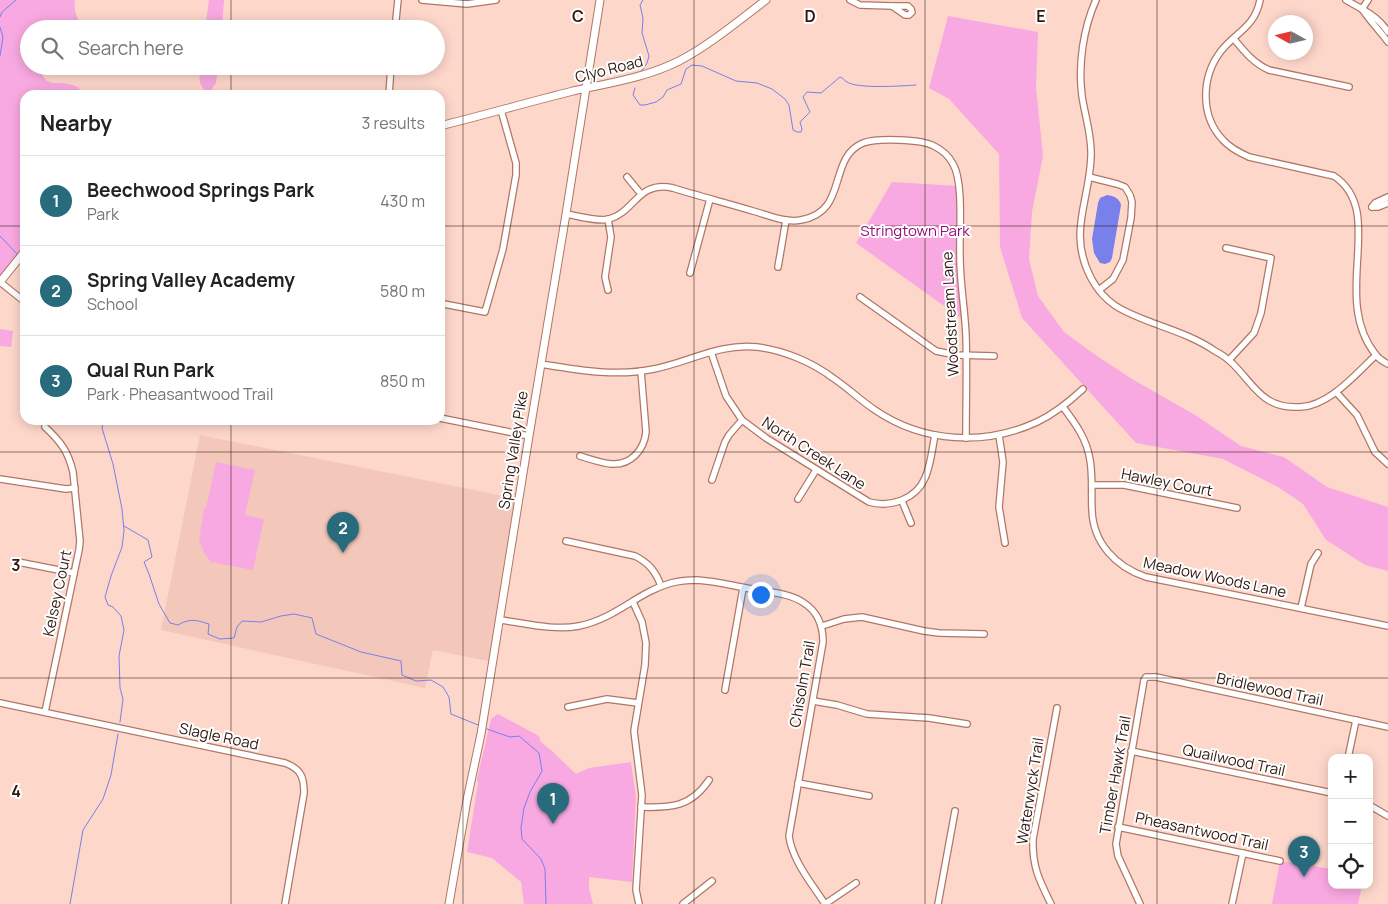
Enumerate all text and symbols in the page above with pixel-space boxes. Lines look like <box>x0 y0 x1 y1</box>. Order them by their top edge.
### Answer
text: C <box>572 5 584 27</box>
text: D <box>804 5 816 27</box>
text: E <box>1036 5 1046 27</box>
north arrow <box>1268 15 1313 60</box>
search box <box>20 20 445 75</box>
icon: search <box>38 34 66 62</box>
text: Search here <box>78 35 184 61</box>
street label: Clyo Road <box>573 50 645 88</box>
text: Nearby <box>40 109 112 137</box>
text: 3 results <box>362 112 425 134</box>
text: Beechwood Springs Park <box>87 177 314 203</box>
text: 1 <box>52 190 60 212</box>
text: 430 m <box>380 190 425 212</box>
text: Park <box>87 203 119 225</box>
park label: Stringtown Park <box>860 220 970 241</box>
street label: Woodstream Lane <box>936 251 964 377</box>
text: Spring Valley Academy <box>87 267 295 293</box>
text: 2 <box>51 280 61 302</box>
text: 580 m <box>380 280 425 302</box>
text: School <box>87 293 138 315</box>
text: Qual Run Park <box>87 357 214 383</box>
text: 3 <box>51 370 61 392</box>
text: 850 m <box>380 370 425 392</box>
text: Park · Pheasantwood Trail <box>87 383 273 405</box>
street label: Spring Valley Pike <box>493 389 533 511</box>
street label: North Creek Lane <box>758 412 870 495</box>
street label: Hawley Court <box>1119 463 1215 501</box>
pin: 2 <box>327 512 359 553</box>
street label: Kelsey Court <box>38 548 76 638</box>
street label: Meadow Woods Lane <box>1142 552 1289 602</box>
text: 3 <box>11 554 21 576</box>
your location <box>748 582 774 608</box>
street label: Chisolm Trail <box>784 639 820 729</box>
street label: Bridlewood Trail <box>1215 667 1325 711</box>
street label: Timber Hawk Trail <box>1094 714 1136 836</box>
street label: Slagle Road <box>177 717 261 755</box>
street label: Waterwyck Trail <box>1011 736 1049 846</box>
street label: Quailwood Trail <box>1181 739 1287 781</box>
map controls <box>1328 754 1373 889</box>
button: + <box>1328 754 1373 799</box>
text: 4 <box>11 780 21 802</box>
pin: 1 <box>537 783 569 824</box>
button: − <box>1328 799 1373 844</box>
street label: Pheasantwood Trail <box>1134 807 1270 855</box>
pin: 3 <box>1288 836 1320 877</box>
button: locate <box>1328 844 1373 889</box>

